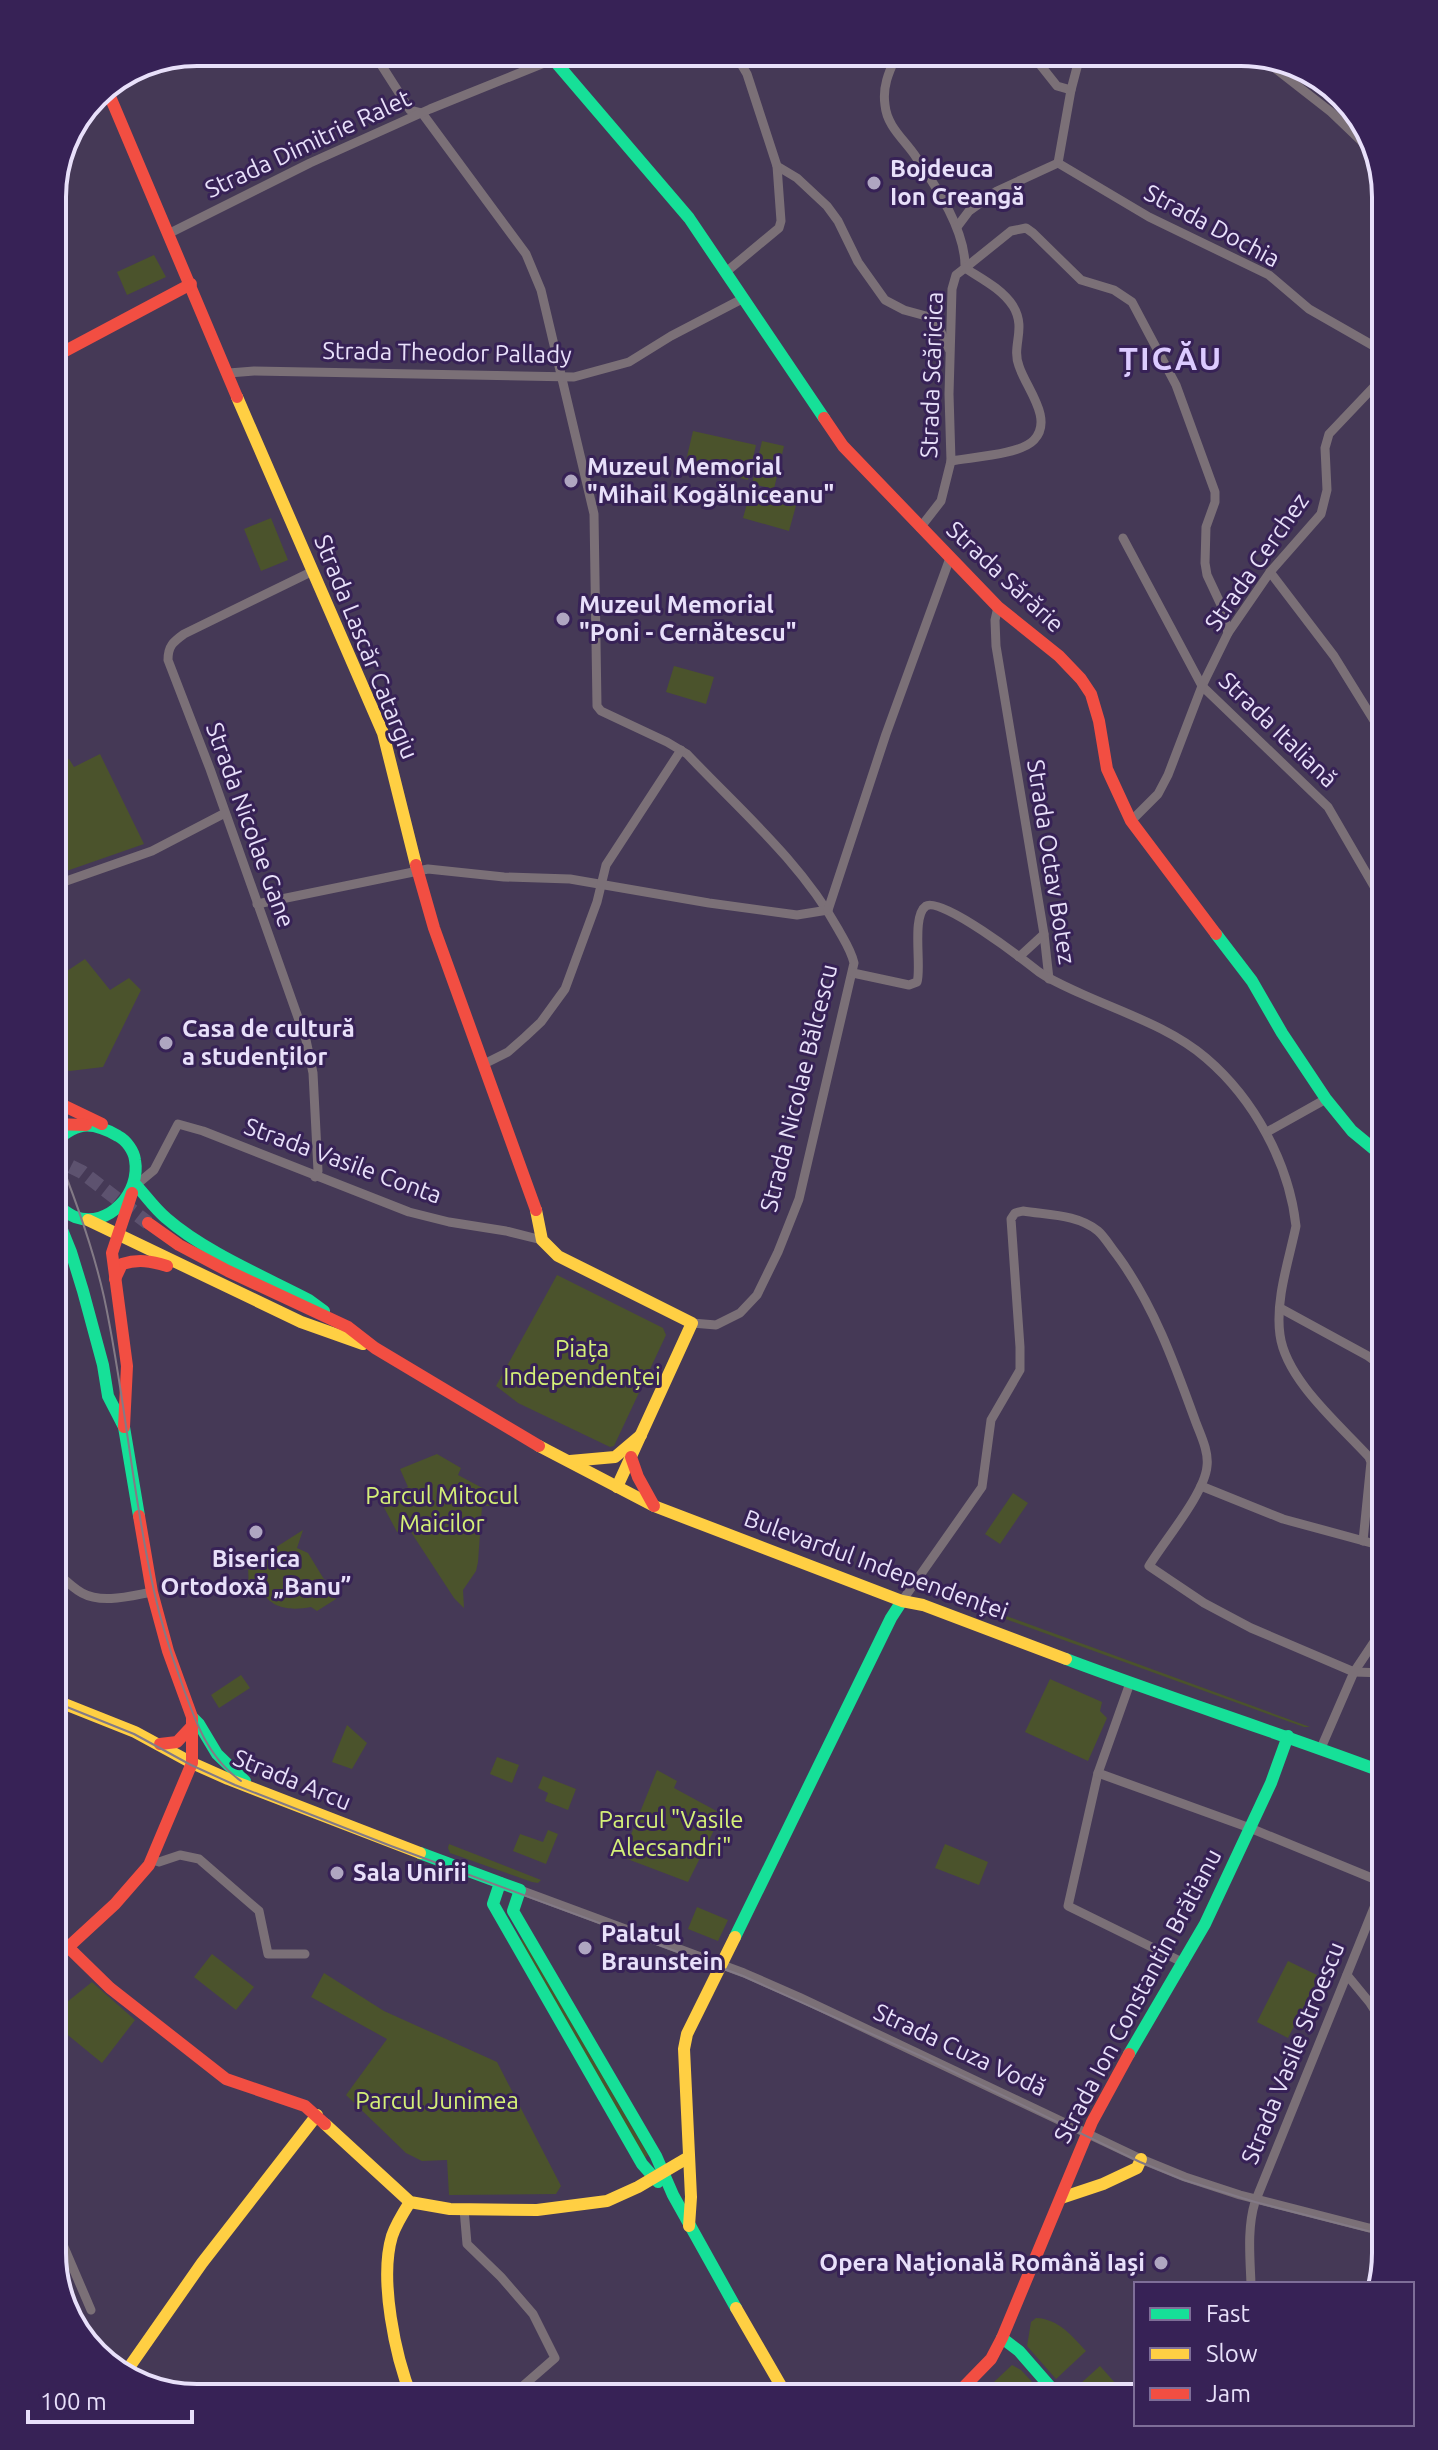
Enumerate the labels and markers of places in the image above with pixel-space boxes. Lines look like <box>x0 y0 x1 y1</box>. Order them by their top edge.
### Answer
place label: Bojdeuca Ion Creangă <box>890 155 1024 210</box>
marker: Bojdeuca Ion Creangă <box>865 174 883 192</box>
place label: Muzeul Memorial "Mihail Kogălniceanu" <box>587 453 834 508</box>
marker: Muzeul Memorial "Mihail Kogălniceanu" <box>562 472 580 490</box>
place label: Muzeul Memorial "Poni - Cernătescu" <box>579 591 797 646</box>
marker: Muzeul Memorial "Poni - Cernătescu" <box>554 610 572 628</box>
place label: Casa de cultură a studenților <box>182 1015 355 1070</box>
marker: Casa de cultură a studenților <box>157 1034 175 1052</box>
marker: Biserica Ortodoxă „Banu” <box>247 1523 265 1541</box>
place label: Biserica Ortodoxă „Banu” <box>161 1545 351 1600</box>
place label: Sala Unirii <box>353 1859 467 1886</box>
marker: Sala Unirii <box>328 1864 346 1882</box>
place label: Palatul Braunstein <box>601 1920 724 1975</box>
marker: Palatul Braunstein <box>576 1939 594 1957</box>
place label: Opera Națională Română Iași <box>819 2249 1145 2276</box>
marker: Opera Națională Română Iași <box>1152 2254 1170 2272</box>

